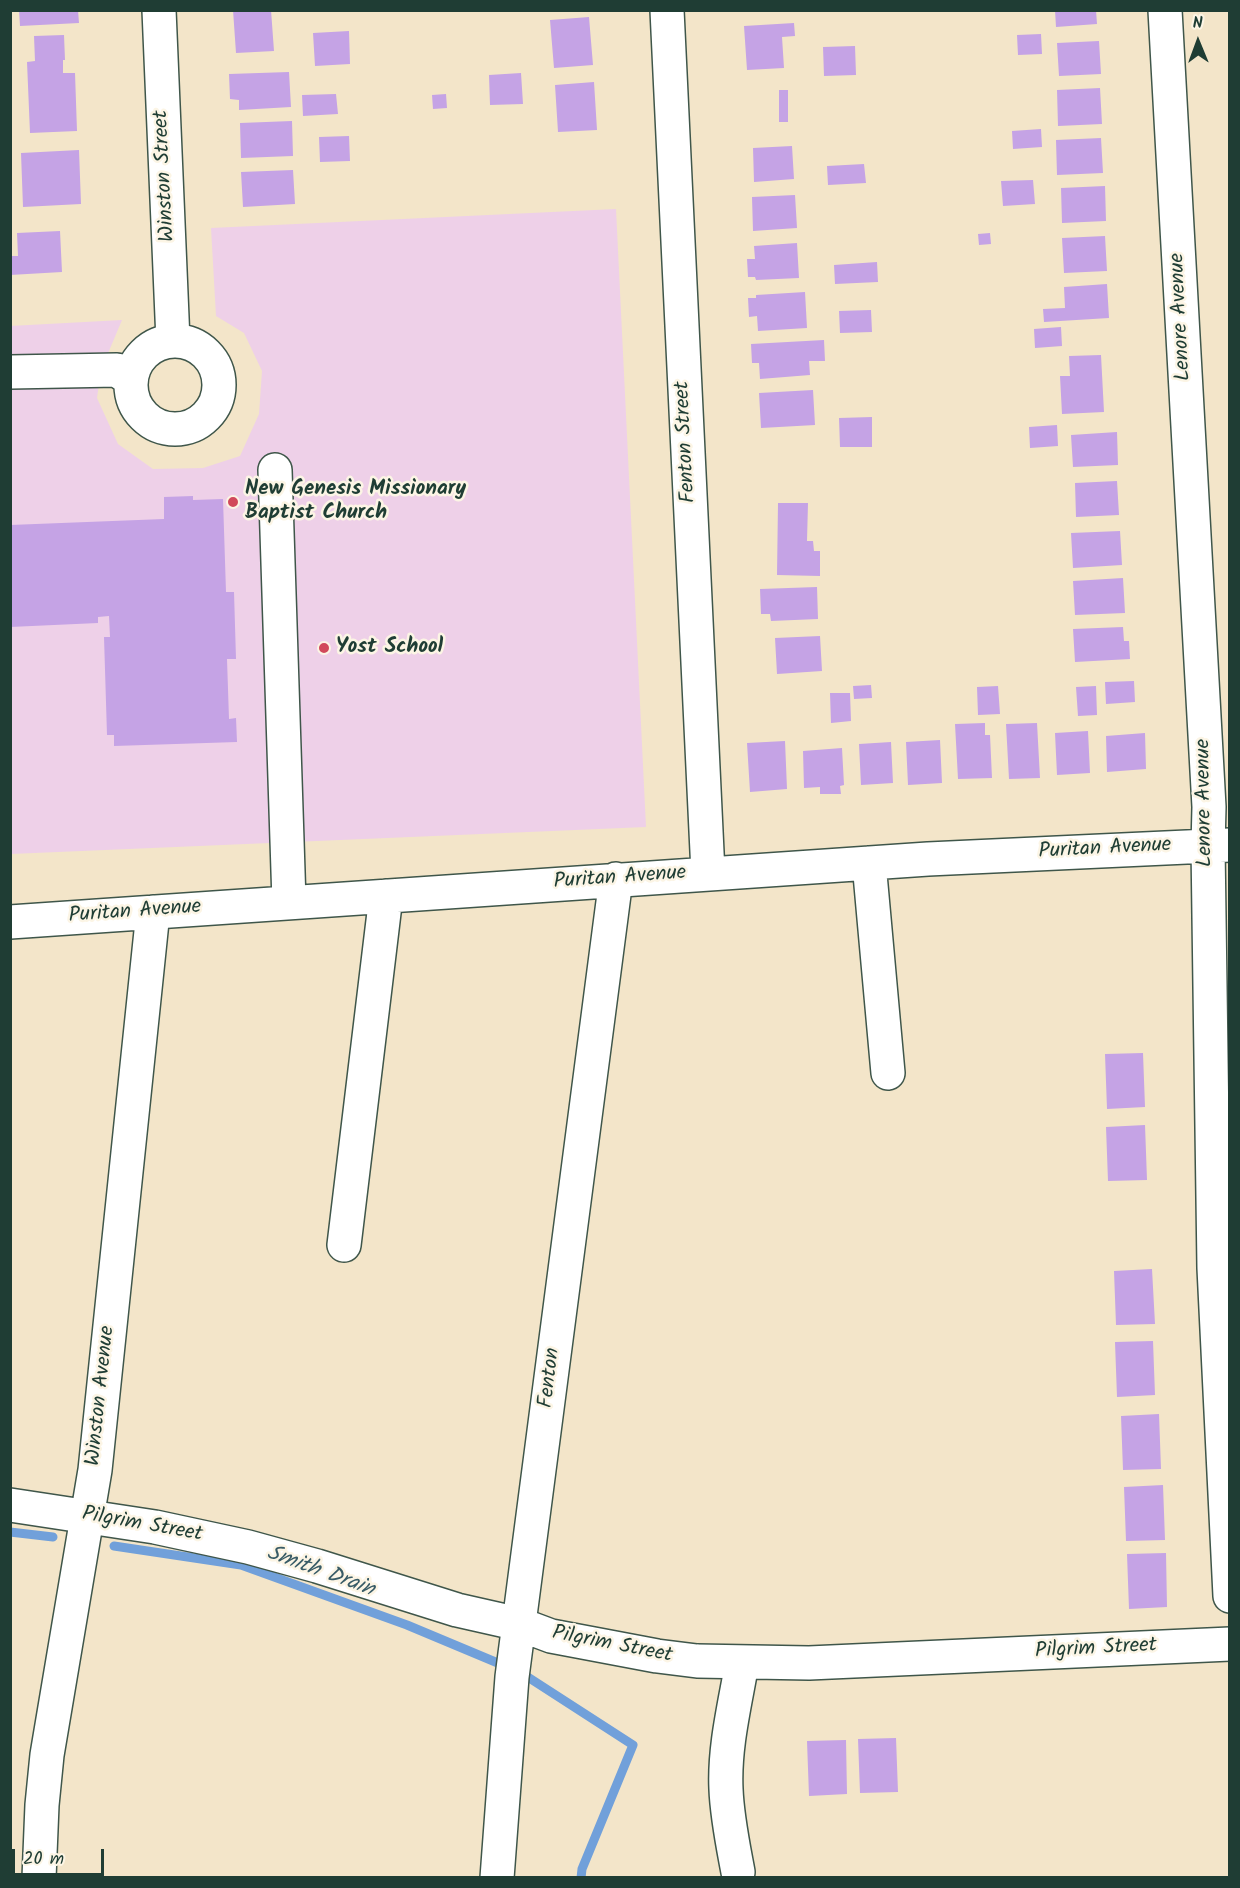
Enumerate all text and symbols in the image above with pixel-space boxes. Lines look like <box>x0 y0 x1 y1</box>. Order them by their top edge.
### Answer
text: N <box>1192 11 1203 36</box>
north arrow <box>1168 12 1228 72</box>
street label: Winston Street <box>150 109 182 243</box>
street label: Lenore Avenue <box>1166 252 1198 382</box>
street label: Fenton Street <box>671 380 703 504</box>
place label: New Genesis Missionary Baptist Church <box>245 477 466 527</box>
marker: New Genesis Missionary Baptist Church <box>226 495 240 509</box>
place label: Yost School <box>336 635 443 661</box>
marker: Yost School <box>317 641 331 655</box>
street label: Lenore Avenue <box>1192 739 1220 867</box>
street label: Puritan Avenue <box>1038 834 1172 866</box>
street label: Puritan Avenue <box>553 862 687 896</box>
street label: Puritan Avenue <box>68 896 202 930</box>
street label: Winston Avenue <box>82 1325 122 1467</box>
street label: Fenton <box>535 1346 567 1410</box>
street label: Pilgrim Street <box>80 1503 204 1549</box>
water label: Smith Drain <box>263 1541 377 1605</box>
street label: Pilgrim Street <box>550 1622 674 1670</box>
street label: Pilgrim Street <box>1034 1634 1158 1666</box>
scale bar <box>15 1837 106 1875</box>
text: 20 m <box>23 1845 64 1874</box>

